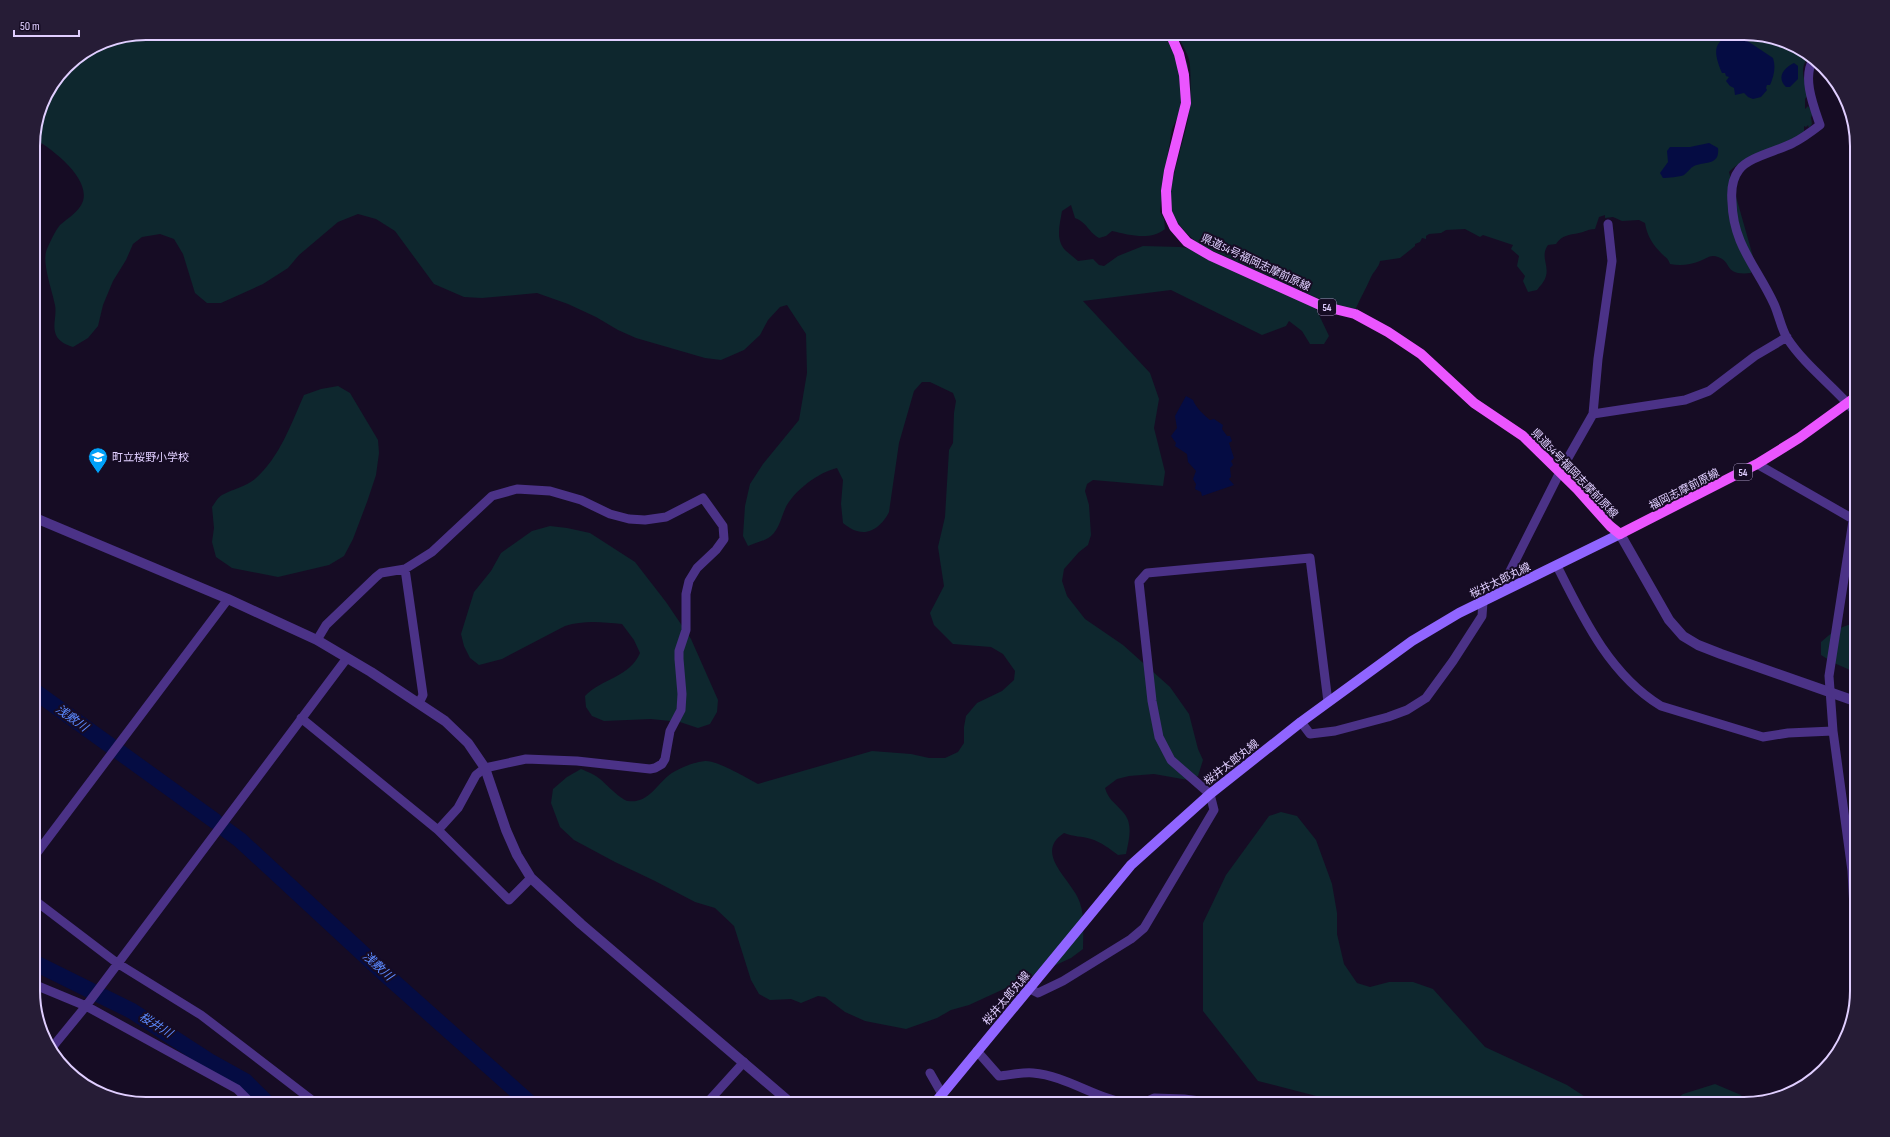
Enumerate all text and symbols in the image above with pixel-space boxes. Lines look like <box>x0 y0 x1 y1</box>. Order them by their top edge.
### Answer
scale bar <box>14 12 79 38</box>
text: 50 m <box>20 19 40 34</box>
street label: 県道54号福岡志摩前原線 <box>1199 231 1312 293</box>
road number: 54 <box>1318 299 1336 315</box>
street label: 県道54号福岡志摩前原線 <box>1529 426 1621 521</box>
school or university icon: 町立桜野小学校 <box>87 446 109 474</box>
place label: 町立桜野小学校 <box>112 451 189 464</box>
road number: 54 <box>1734 464 1752 480</box>
street label: 福岡志摩前原線 <box>1647 466 1721 513</box>
street label: 桜井太郎丸線 <box>1468 560 1533 601</box>
water label: 浅敷川 <box>53 702 92 736</box>
street label: 桜井太郎丸線 <box>1201 737 1261 788</box>
water label: 浅敷川 <box>359 949 398 985</box>
street label: 桜井太郎丸線 <box>980 969 1033 1028</box>
water label: 桜井川 <box>136 1010 177 1042</box>

